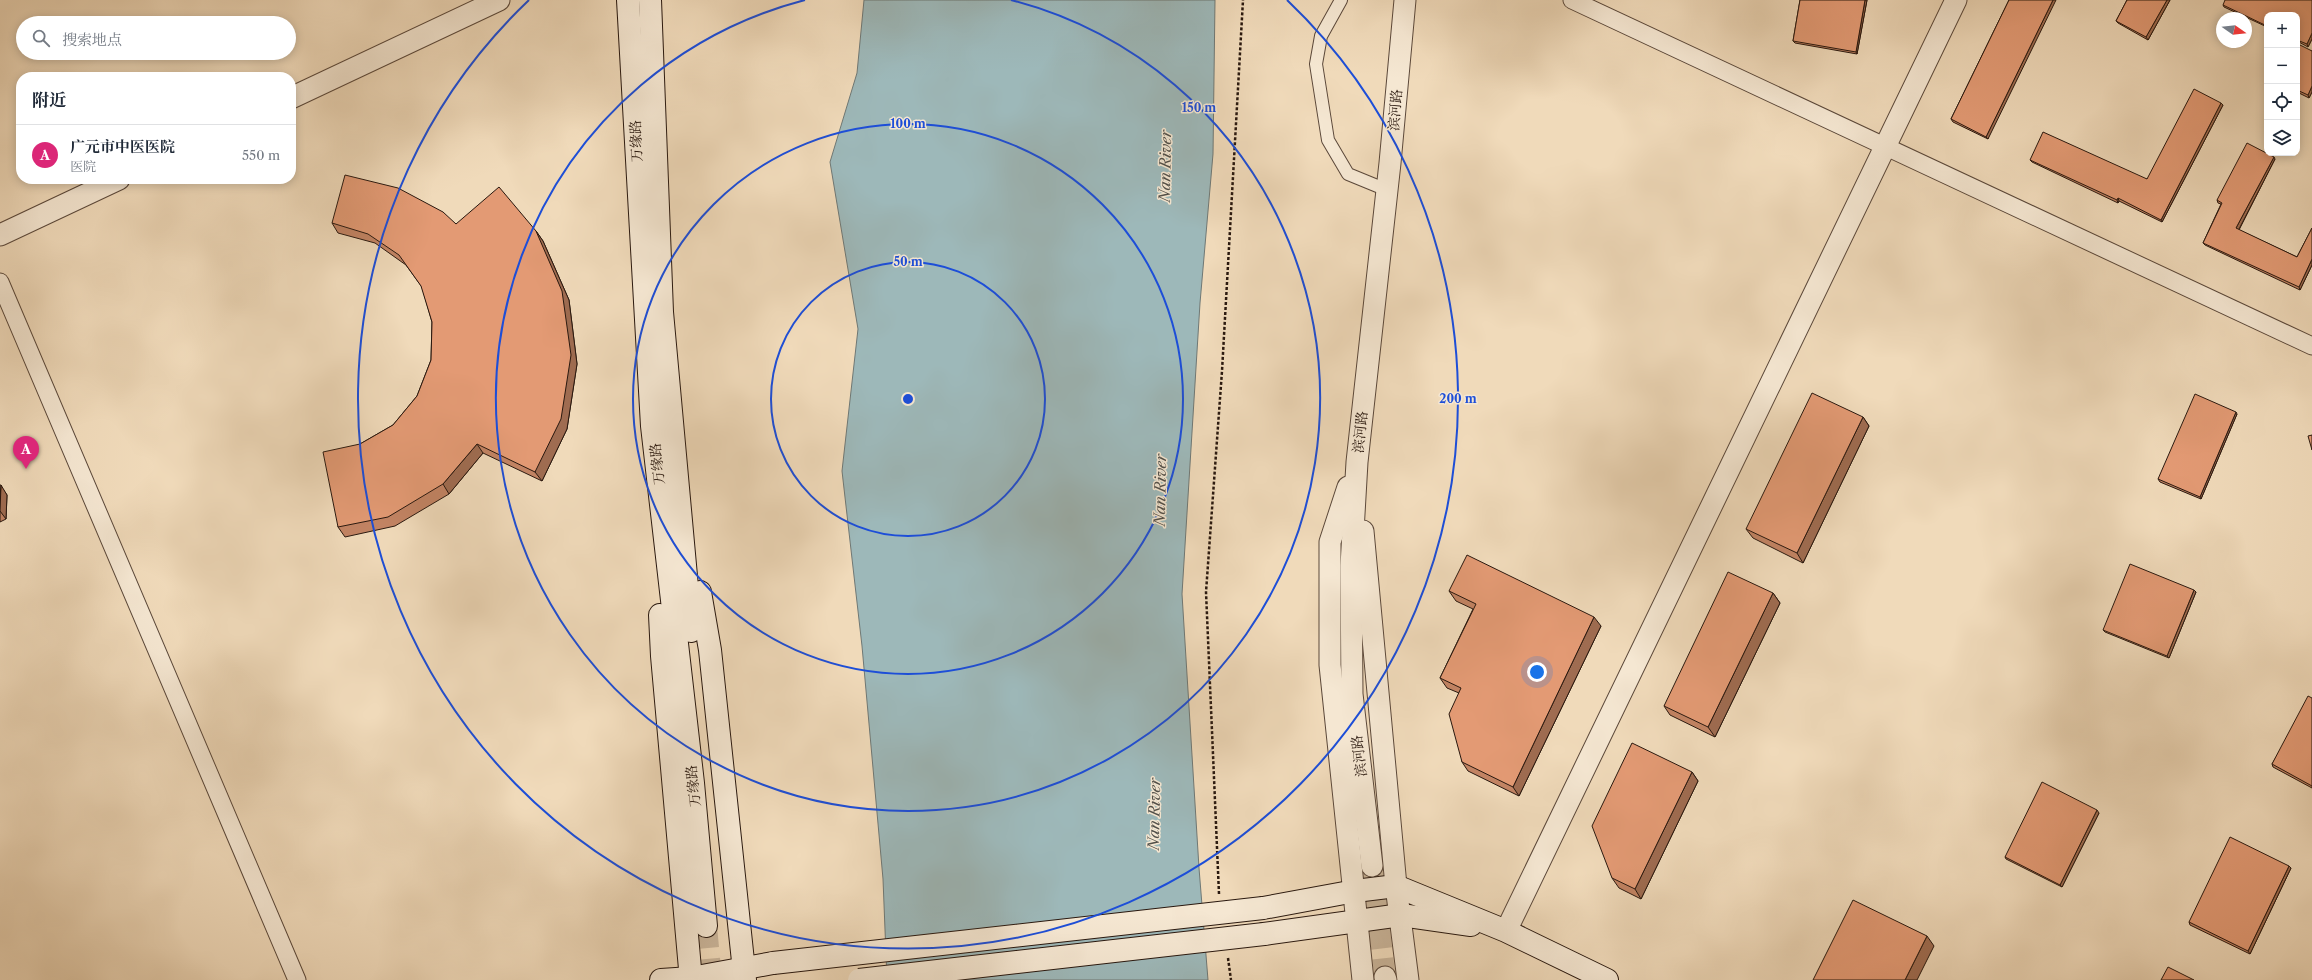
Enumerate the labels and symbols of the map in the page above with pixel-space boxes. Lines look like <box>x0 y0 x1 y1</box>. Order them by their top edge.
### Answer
north arrow <box>2216 12 2252 48</box>
street label: 滨河路 <box>1384 88 1406 132</box>
text: 150 m <box>1182 100 1216 115</box>
text: 100 m <box>890 116 926 131</box>
street label: 万缘路 <box>626 120 646 162</box>
water label: Nan River <box>1155 129 1175 203</box>
text: 50 m <box>893 254 923 269</box>
text: 200 m <box>1439 391 1477 406</box>
centre of rings <box>901 392 915 406</box>
street label: 滨河路 <box>1349 410 1371 454</box>
pin: A <box>13 436 39 469</box>
street label: 万缘路 <box>646 442 668 486</box>
water label: Nan River <box>1150 453 1170 527</box>
your location <box>1527 662 1547 682</box>
street label: 滨河路 <box>1348 734 1370 778</box>
street label: 万缘路 <box>682 764 704 808</box>
water label: Nan River <box>1144 777 1164 851</box>

